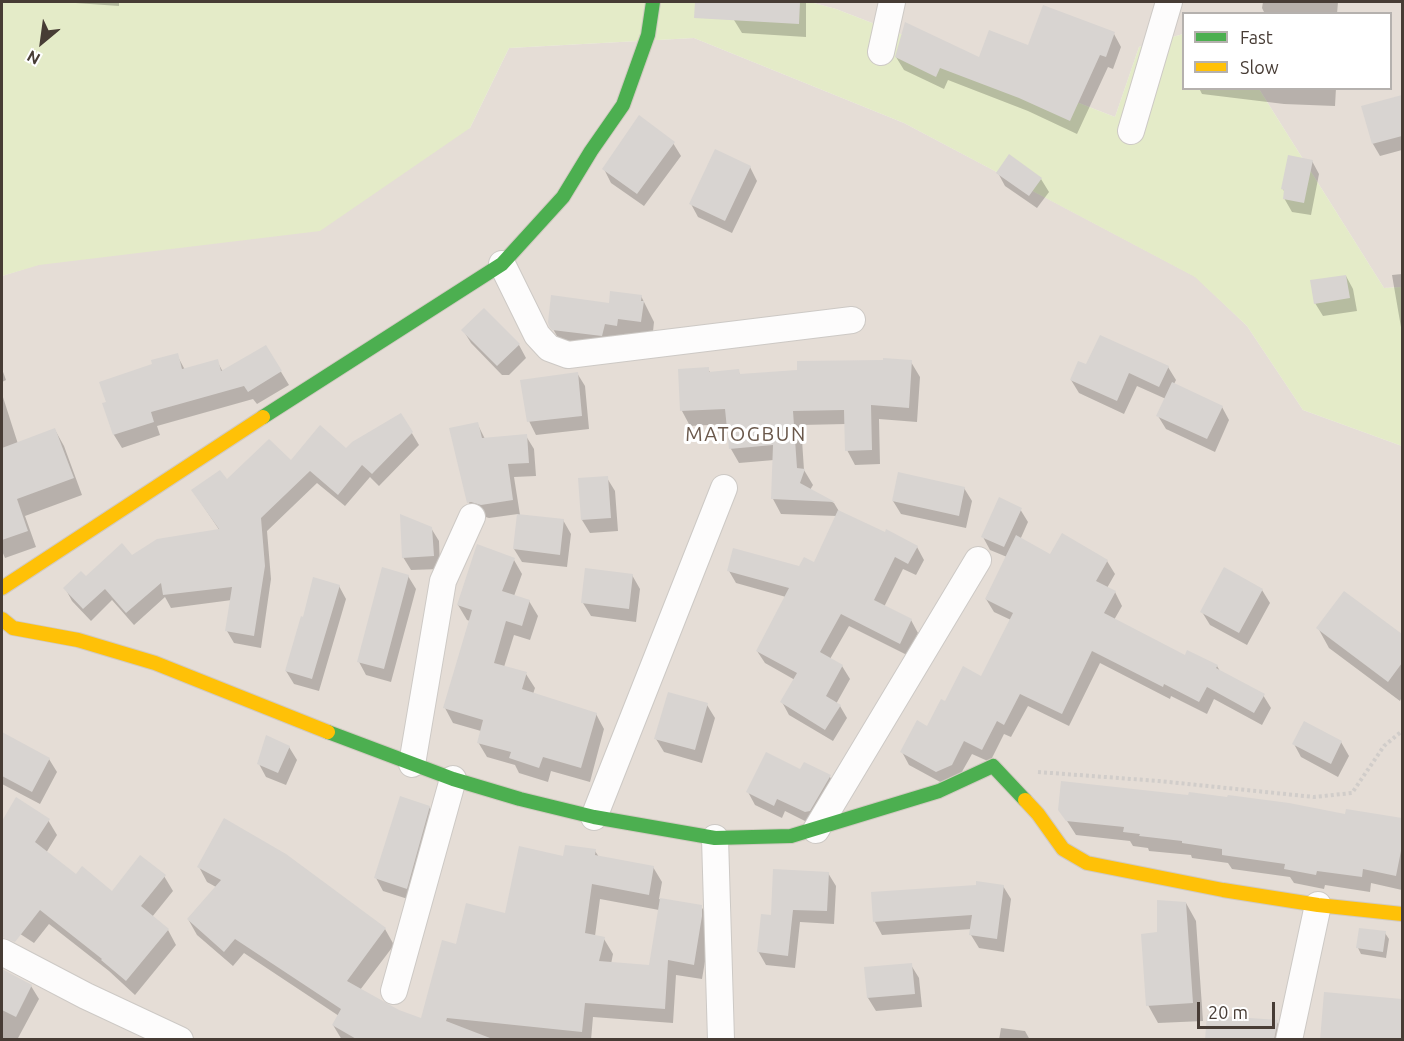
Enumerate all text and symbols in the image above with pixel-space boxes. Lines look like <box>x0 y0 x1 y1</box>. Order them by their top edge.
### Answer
north arrow <box>12 12 72 72</box>
legend <box>1182 12 1392 90</box>
text: Fast <box>1240 27 1273 47</box>
text: N <box>24 47 43 69</box>
text: Slow <box>1240 57 1279 77</box>
district label: MATOGBUN <box>685 422 807 446</box>
scale bar <box>1200 990 1278 1028</box>
text: 20 m <box>1208 1002 1248 1022</box>

